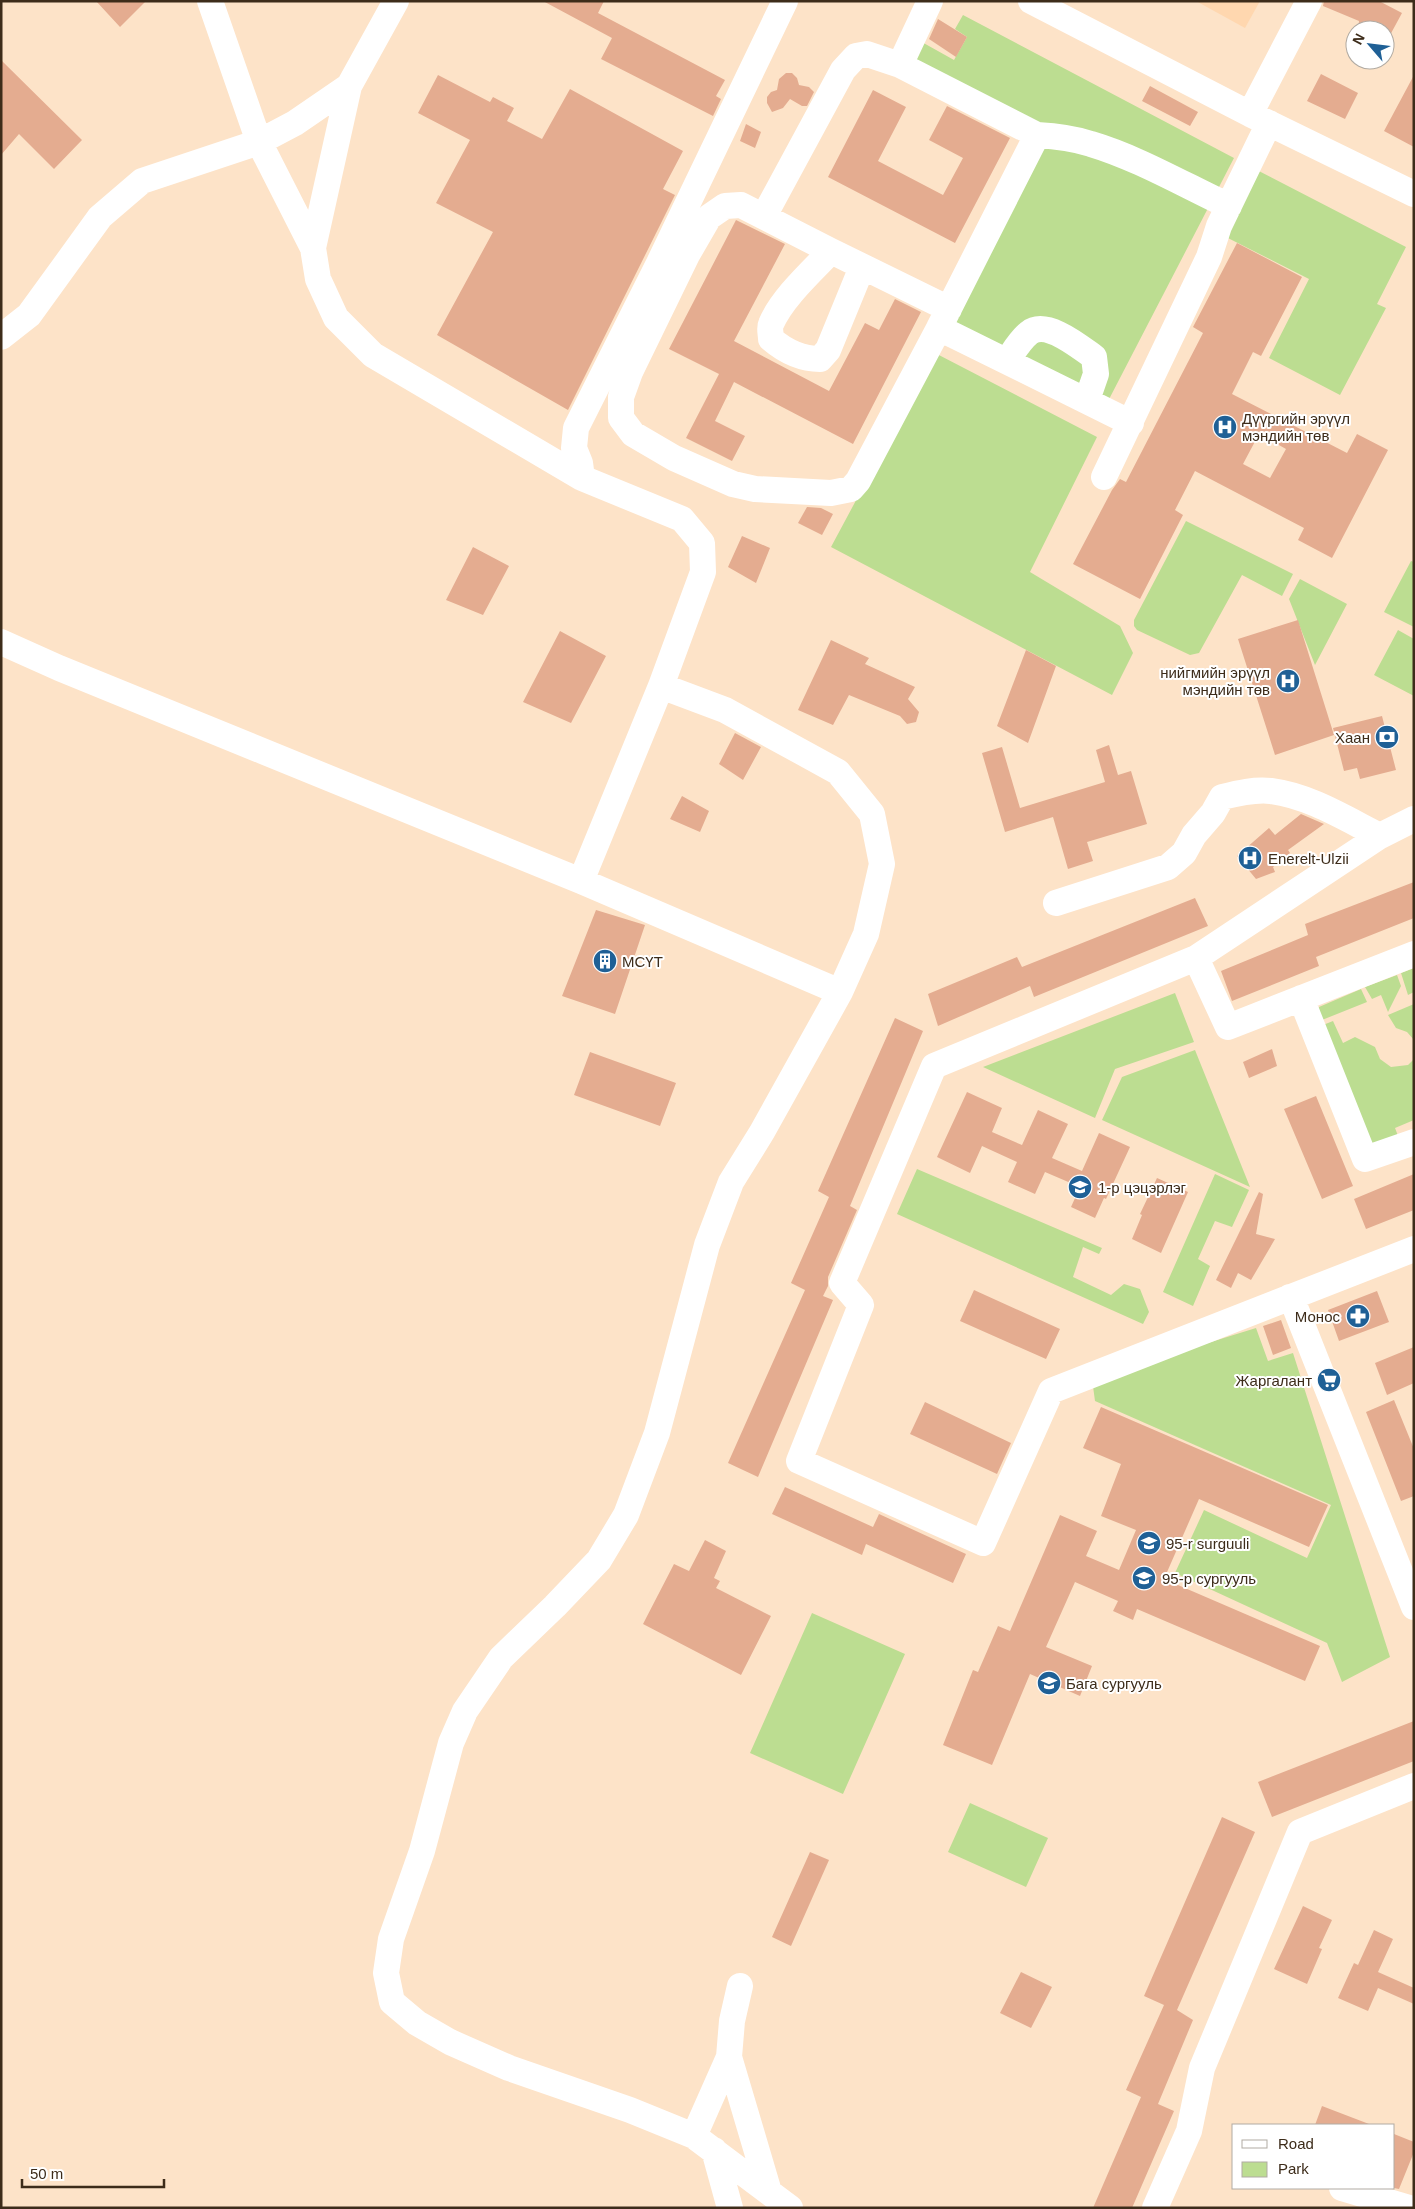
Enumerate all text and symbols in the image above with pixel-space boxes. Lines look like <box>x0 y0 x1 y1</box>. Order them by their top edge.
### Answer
north arrow <box>1345 20 1395 70</box>
text: N <box>1349 31 1368 47</box>
place label: Дүүргийн эрүүл мэндийн төв <box>1242 410 1350 444</box>
hospital icon: Дүүргийн эрүүл мэндийн төв <box>1212 414 1238 440</box>
place label: нийгмийн эрүүл мэндийн төв <box>1160 664 1270 698</box>
hospital icon: нийгмийн эрүүл мэндийн төв <box>1275 668 1301 694</box>
bank icon: Хаан <box>1374 724 1400 750</box>
place label: Хаан <box>1335 729 1370 746</box>
hospital icon: Enerelt-Ulzii <box>1237 845 1263 871</box>
place label: Enerelt-Ulzii <box>1268 850 1349 867</box>
building icon: МСҮТ <box>592 948 618 974</box>
place label: МСҮТ <box>622 953 663 970</box>
school or university icon: 1-р цэцэрлэг <box>1067 1174 1093 1200</box>
place label: 1-р цэцэрлэг <box>1098 1179 1187 1196</box>
pharmacy icon: Монос <box>1345 1303 1371 1329</box>
place label: Монос <box>1295 1308 1340 1325</box>
supermarket icon: Жаргалант <box>1316 1367 1342 1393</box>
place label: Жаргалант <box>1236 1372 1312 1389</box>
school or university icon: 95-r surguuli <box>1136 1530 1162 1556</box>
place label: 95-r surguuli <box>1166 1535 1249 1552</box>
school or university icon: 95-р сургууль <box>1131 1565 1157 1591</box>
place label: 95-р сургууль <box>1162 1570 1256 1587</box>
school or university icon: Бага сургууль <box>1036 1670 1062 1696</box>
place label: Бага сургууль <box>1066 1675 1162 1692</box>
legend <box>1232 2124 1395 2189</box>
text: Road <box>1278 2135 1314 2152</box>
scale bar <box>22 2156 165 2188</box>
text: Park <box>1278 2160 1309 2177</box>
text: 50 m <box>30 2165 63 2182</box>

